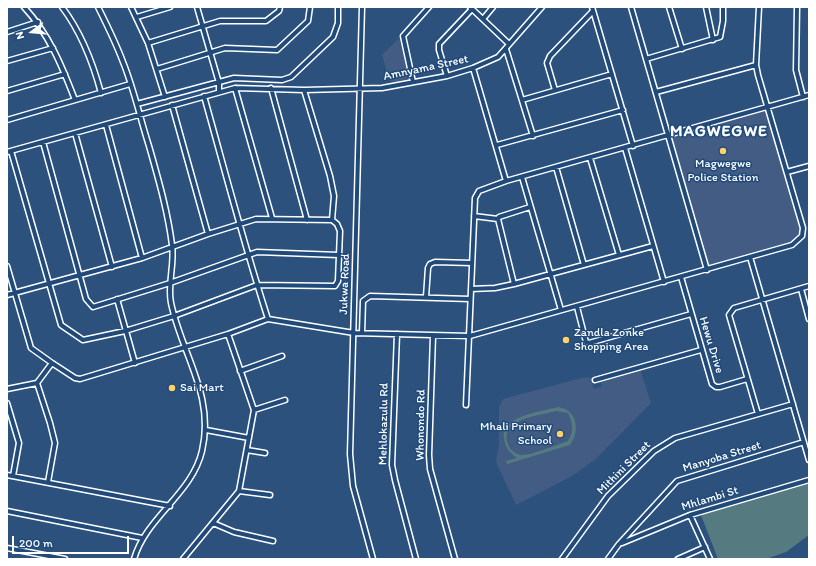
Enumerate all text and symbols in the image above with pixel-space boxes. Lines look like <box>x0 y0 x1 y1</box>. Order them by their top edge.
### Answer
north arrow <box>12 12 52 52</box>
text: N <box>13 30 27 41</box>
street label: Amnyama Street <box>382 52 470 84</box>
district label: MAGWEGWE <box>670 122 768 142</box>
marker: Magwegwe Police Station <box>718 146 728 156</box>
place label: Magwegwe Police Station <box>687 157 759 185</box>
street label: Jukwa Road <box>337 253 353 315</box>
street label: Hewu Drive <box>696 315 726 375</box>
place label: Zandla Zonke Shopping Area <box>574 326 648 354</box>
marker: Zandla Zonke Shopping Area <box>561 335 571 345</box>
place label: Sai Mart <box>180 381 224 395</box>
marker: Sai Mart <box>167 383 177 393</box>
street label: Mehlokazulu Rd <box>376 383 392 465</box>
street label: Whonondo Rd <box>413 389 429 461</box>
place label: Mhali Primary School <box>480 420 552 448</box>
marker: Mhali Primary School <box>555 429 565 439</box>
street label: Mithini Street <box>594 438 654 498</box>
street label: Manyoba Street <box>681 438 763 476</box>
street label: Mhlambi St <box>680 484 740 514</box>
scale bar <box>14 528 131 554</box>
text: 200 m <box>19 536 53 550</box>

